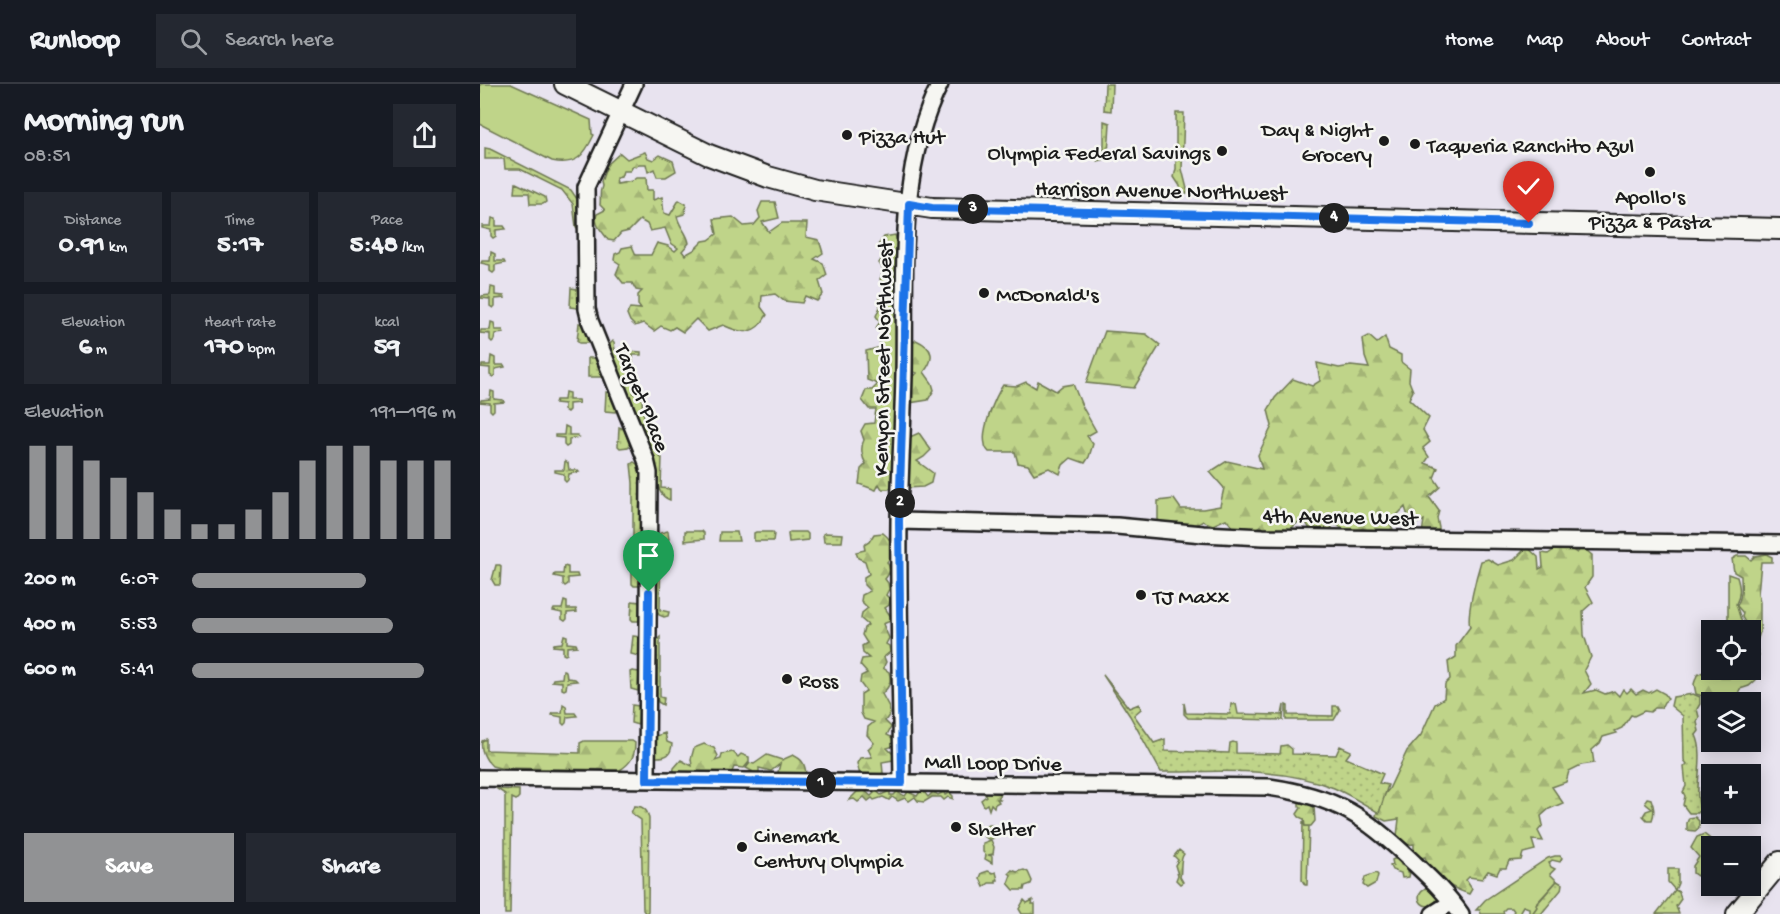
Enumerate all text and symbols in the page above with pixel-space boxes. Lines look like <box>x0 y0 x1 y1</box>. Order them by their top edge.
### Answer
search box <box>156 14 576 68</box>
text: Runloop <box>30 25 120 58</box>
icon: search <box>177 25 210 58</box>
text: Search here <box>225 28 334 54</box>
text: Home <box>1445 29 1493 54</box>
text: Map <box>1526 29 1563 54</box>
text: About <box>1596 29 1649 54</box>
text: Contact <box>1682 29 1750 54</box>
text: Morning run <box>24 104 184 142</box>
button: share <box>393 104 456 167</box>
place label: Day & Night Grocery <box>1260 119 1374 170</box>
place label: Pizza Hut <box>858 126 947 152</box>
marker: Pizza Hut <box>840 128 854 142</box>
marker: Day & Night Grocery <box>1377 134 1391 148</box>
place label: Taqueria Ranchito Azul <box>1425 135 1634 161</box>
marker: Taqueria Ranchito Azul <box>1408 137 1422 151</box>
place label: Olympia Federal Savings <box>988 142 1211 168</box>
marker: Olympia Federal Savings <box>1215 144 1229 158</box>
text: 08:51 <box>24 146 71 169</box>
pin <box>1503 161 1554 223</box>
marker: Apollo's Pizza & Pasta <box>1643 165 1657 179</box>
icon: check <box>1512 170 1545 203</box>
street label: Harrison Avenue Northwest <box>1035 178 1289 208</box>
place label: Apollo's Pizza & Pasta <box>1588 186 1712 237</box>
pin: 3 <box>958 194 988 224</box>
text: 3 <box>969 199 977 218</box>
pin: 4 <box>1319 203 1349 233</box>
text: 4 <box>1330 208 1338 227</box>
text: Distance <box>65 212 121 231</box>
text: Time <box>225 212 255 231</box>
text: Pace <box>371 212 403 231</box>
text: 0.91 <box>59 231 105 262</box>
text: 5:17 <box>217 231 263 262</box>
text: 5:48 <box>350 231 398 262</box>
street label: Kenyon Street Northwest <box>870 238 900 476</box>
text: km <box>105 239 127 258</box>
text: /km <box>398 239 424 258</box>
place label: McDonald's <box>996 284 1099 310</box>
marker: McDonald's <box>977 286 991 300</box>
text: Elevation <box>61 314 125 333</box>
text: Heart rate <box>204 314 276 333</box>
text: kcal <box>375 314 399 333</box>
text: 6 <box>79 333 92 364</box>
text: 170 <box>205 333 244 364</box>
text: 59 <box>374 333 400 364</box>
street label: Target Place <box>606 339 674 457</box>
text: m <box>92 341 107 360</box>
text: bpm <box>244 341 275 360</box>
text: Elevation <box>24 402 104 425</box>
text: 191–196 m <box>370 402 456 425</box>
pin: 2 <box>885 488 915 518</box>
text: 2 <box>896 493 904 512</box>
street label: 4th Avenue West <box>1262 505 1420 533</box>
pin <box>623 530 674 592</box>
icon: arrive <box>632 539 665 572</box>
text: 200 m <box>24 569 75 592</box>
text: 6:07 <box>120 569 158 592</box>
place label: TJ Maxx <box>1151 586 1229 612</box>
marker: TJ Maxx <box>1134 588 1148 602</box>
text: 400 m <box>24 614 75 637</box>
text: 5:53 <box>120 614 158 637</box>
map controls <box>1701 620 1761 896</box>
button: locate <box>1701 620 1761 680</box>
text: 600 m <box>24 659 76 682</box>
text: 5:41 <box>120 659 154 682</box>
place label: Ross <box>799 670 839 696</box>
marker: Ross <box>780 672 794 686</box>
button: layers <box>1701 692 1761 752</box>
street label: Mall Loop Drive <box>924 751 1062 779</box>
button: + <box>1701 764 1761 824</box>
pin: 1 <box>806 768 836 798</box>
text: 1 <box>818 773 824 792</box>
place label: Shelter <box>968 818 1037 844</box>
marker: Shelter <box>949 820 963 834</box>
place label: Cinemark Century Olympia <box>754 825 904 876</box>
button: Save <box>24 833 234 902</box>
button: Share <box>246 833 456 902</box>
button: − <box>1701 836 1761 896</box>
marker: Cinemark Century Olympia <box>735 840 749 854</box>

